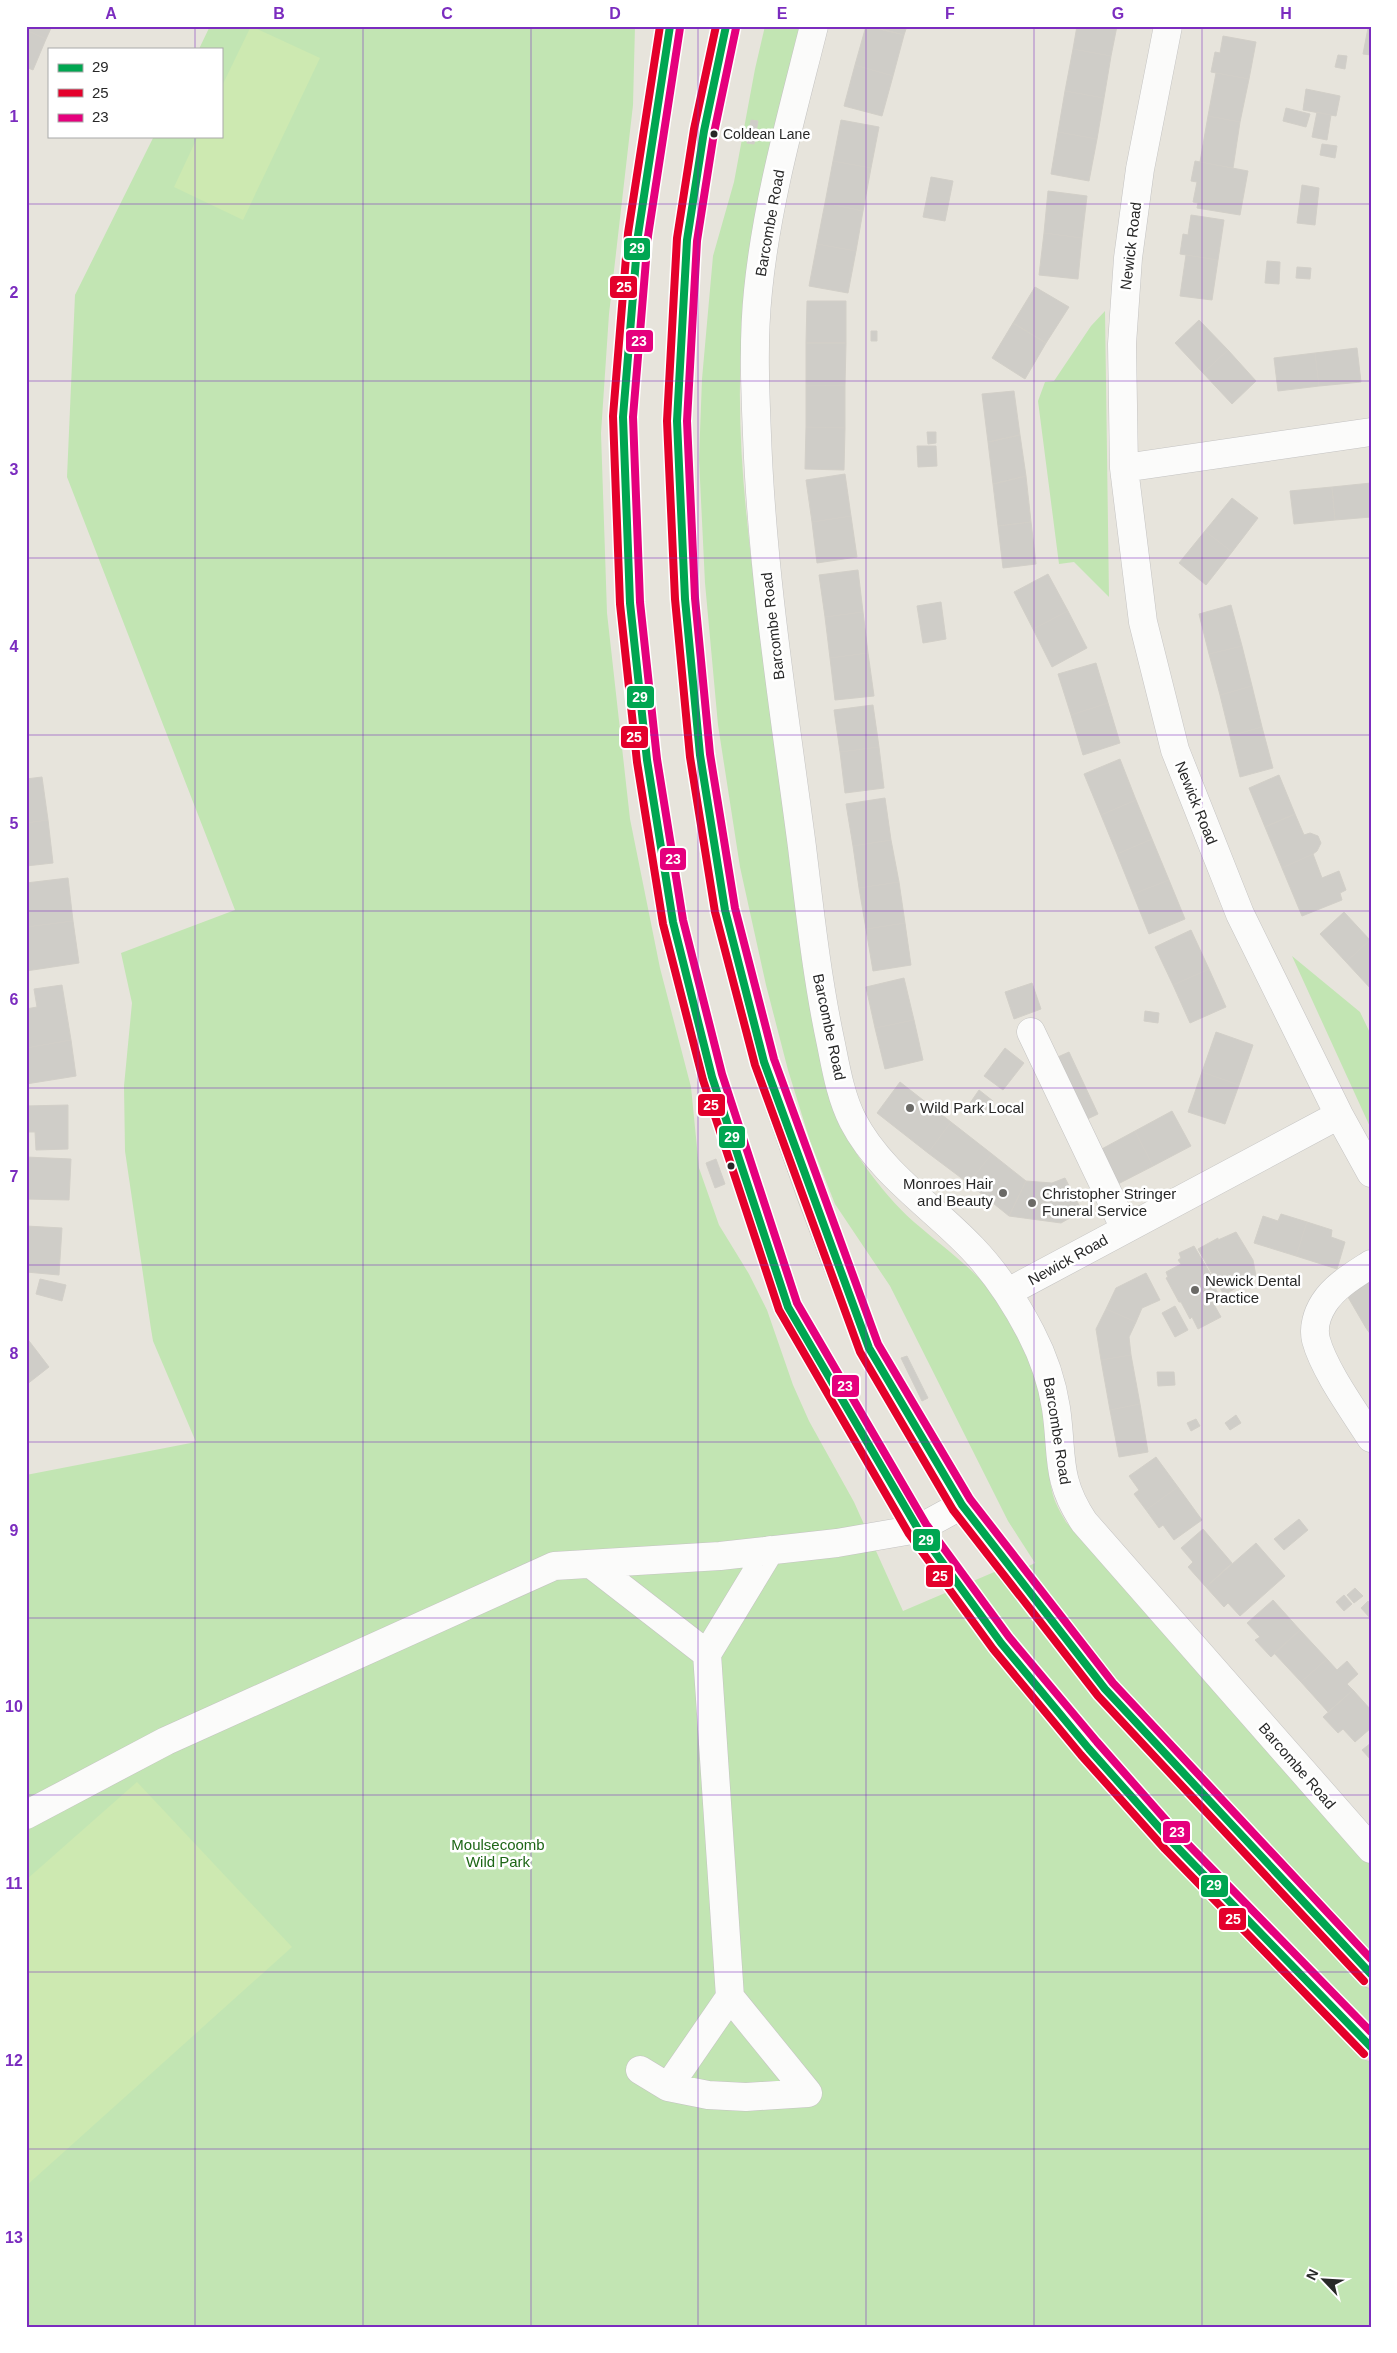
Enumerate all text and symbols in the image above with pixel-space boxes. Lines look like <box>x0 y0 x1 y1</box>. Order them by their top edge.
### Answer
text: A <box>105 5 117 22</box>
text: B <box>273 5 285 22</box>
text: C <box>441 5 453 22</box>
text: D <box>609 5 621 22</box>
text: E <box>777 5 788 22</box>
text: F <box>945 5 955 22</box>
text: G <box>1112 5 1124 22</box>
text: H <box>1280 5 1292 22</box>
legend <box>48 48 222 138</box>
text: 29 <box>92 58 109 75</box>
text: 25 <box>92 84 109 101</box>
text: 1 <box>10 108 19 125</box>
text: 23 <box>92 108 109 125</box>
place label: Coldean Lane <box>723 126 810 142</box>
marker: Coldean Lane <box>709 129 719 139</box>
street label: Barcombe Road <box>752 168 787 278</box>
street label: Newick Road <box>1117 201 1144 291</box>
line badge: 29 <box>623 237 651 261</box>
text: 29 <box>629 240 645 256</box>
line badge: 25 <box>609 275 638 299</box>
text: 25 <box>616 279 632 295</box>
text: 2 <box>10 284 19 301</box>
line badge: 23 <box>625 329 654 353</box>
text: 23 <box>631 333 647 349</box>
text: 3 <box>10 461 19 478</box>
street label: Barcombe Road <box>757 571 788 681</box>
text: 4 <box>10 638 19 655</box>
line badge: 29 <box>626 685 655 709</box>
text: 29 <box>632 689 648 705</box>
line badge: 25 <box>620 725 649 749</box>
text: 25 <box>626 729 642 745</box>
street label: Newick Road <box>1172 759 1221 847</box>
text: 5 <box>10 815 19 832</box>
line badge: 23 <box>659 847 687 871</box>
text: 23 <box>665 851 681 867</box>
street label: Barcombe Road <box>810 972 849 1082</box>
text: 6 <box>10 991 19 1008</box>
line badge: 25 <box>697 1093 726 1117</box>
text: 25 <box>703 1097 719 1113</box>
place label: Wild Park Local <box>920 1099 1024 1116</box>
marker: Wild Park Local <box>904 1102 916 1114</box>
line badge: 29 <box>718 1125 746 1149</box>
text: 29 <box>724 1129 740 1145</box>
unlabelled marker <box>726 1161 736 1171</box>
text: 7 <box>10 1168 19 1185</box>
place label: Monroes Hair and Beauty <box>903 1175 993 1209</box>
place label: Christopher Stringer Funeral Service <box>1042 1185 1176 1219</box>
marker: Monroes Hair and Beauty <box>997 1187 1009 1199</box>
marker: Christopher Stringer Funeral Service <box>1026 1197 1038 1209</box>
street label: Newick Road <box>1025 1231 1111 1288</box>
place label: Newick Dental Practice <box>1205 1272 1301 1306</box>
marker: Newick Dental Practice <box>1189 1284 1201 1296</box>
text: 8 <box>10 1345 19 1362</box>
line badge: 23 <box>831 1374 860 1398</box>
street label: Barcombe Road <box>1041 1376 1074 1486</box>
text: 23 <box>837 1378 853 1394</box>
text: 9 <box>10 1522 19 1539</box>
line badge: 29 <box>912 1528 941 1552</box>
text: 29 <box>918 1532 934 1548</box>
line badge: 25 <box>925 1564 954 1588</box>
text: 25 <box>932 1568 948 1584</box>
text: 10 <box>5 1698 23 1715</box>
street label: Barcombe Road <box>1255 1719 1339 1812</box>
line badge: 23 <box>1162 1820 1191 1844</box>
text: 23 <box>1169 1824 1185 1840</box>
park label: Moulsecoomb Wild Park <box>451 1836 545 1870</box>
line badge: 29 <box>1200 1874 1229 1898</box>
text: 11 <box>6 1875 23 1892</box>
text: 29 <box>1206 1877 1222 1893</box>
line badge: 25 <box>1218 1907 1247 1931</box>
text: 25 <box>1225 1911 1241 1927</box>
text: 12 <box>5 2052 23 2069</box>
text: 13 <box>5 2229 23 2246</box>
north arrow <box>1300 2256 1350 2306</box>
text: N <box>1303 2267 1322 2282</box>

